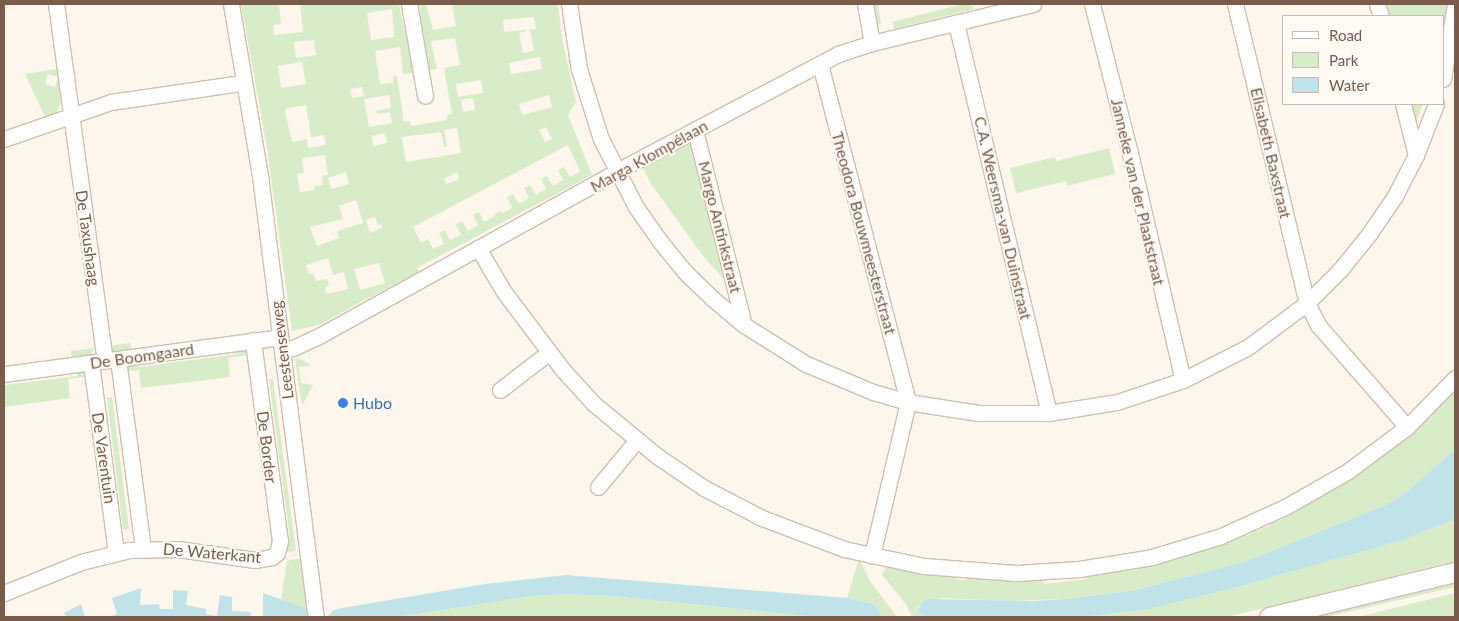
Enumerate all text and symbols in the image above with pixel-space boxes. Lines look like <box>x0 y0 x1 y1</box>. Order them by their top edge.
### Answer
legend <box>1282 15 1444 105</box>
text: Road <box>1329 26 1362 44</box>
text: Park <box>1329 51 1358 69</box>
text: Water <box>1329 76 1370 94</box>
street label: Elisabeth Baxstraat <box>1247 86 1295 220</box>
street label: Janneke van der Plaatstraat <box>1107 96 1169 288</box>
street label: C.A. Weersma-van Duinstraat <box>970 114 1036 322</box>
street label: Marga Klompélaan <box>587 116 711 196</box>
street label: Theodora Bouwmeesterstraat <box>828 130 900 336</box>
street label: Margo Antinkstraat <box>694 159 746 295</box>
street label: De Taxushaag <box>72 189 104 287</box>
street label: Leestenseweg <box>266 300 298 400</box>
street label: De Boomgaard <box>89 339 195 373</box>
place label: Hubo <box>353 393 392 413</box>
marker: Hubo <box>337 397 349 409</box>
street label: De Border <box>253 410 281 484</box>
street label: De Varentuin <box>88 411 120 505</box>
street label: De Waterkant <box>162 539 262 567</box>

